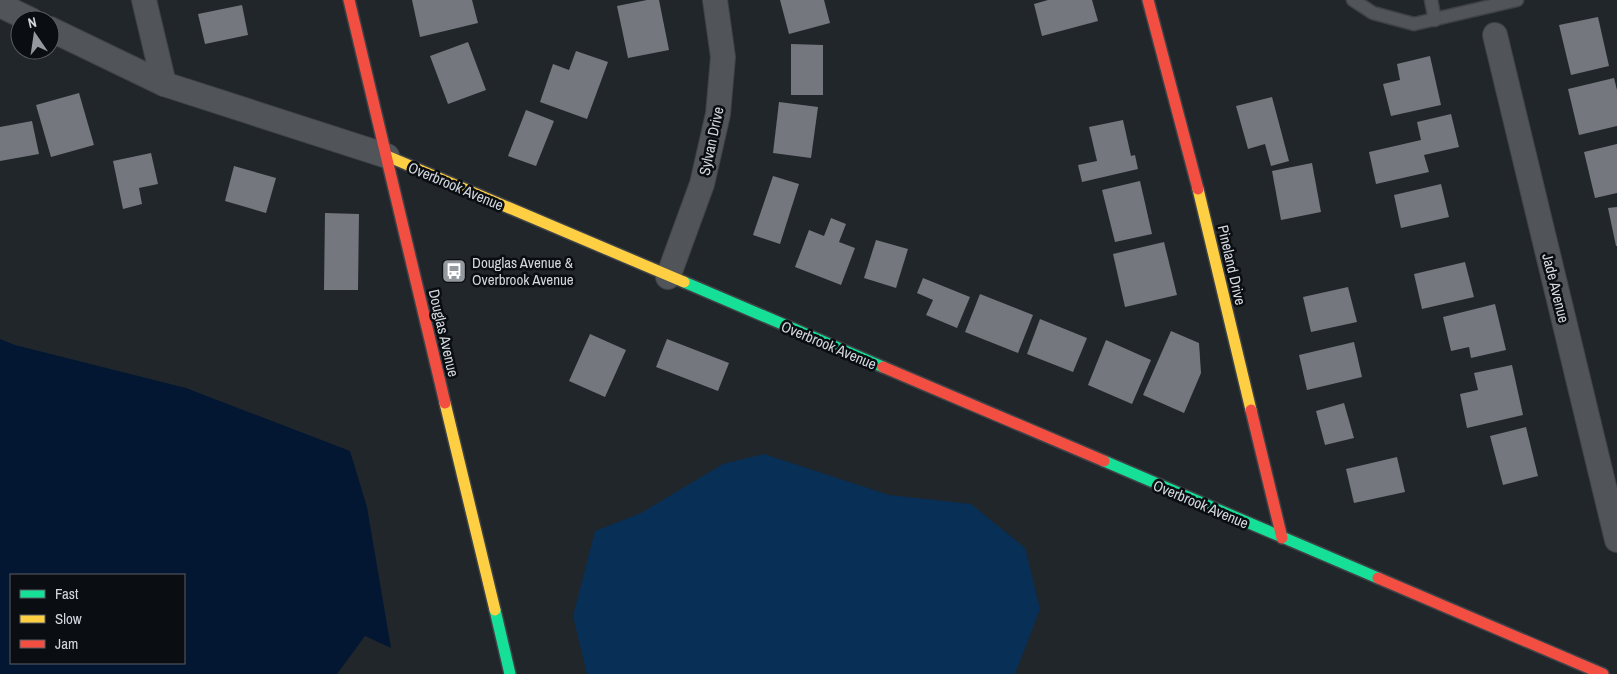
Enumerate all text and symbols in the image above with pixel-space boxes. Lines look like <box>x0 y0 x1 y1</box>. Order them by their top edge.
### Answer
north arrow <box>10 10 60 60</box>
text: N <box>26 13 38 32</box>
street label: Sylvan Drive <box>693 105 729 177</box>
street label: Overbrook Avenue <box>405 156 507 216</box>
street label: Pineland Drive <box>1213 223 1251 307</box>
street label: Jade Avenue <box>1537 251 1575 325</box>
place label: Douglas Avenue & Overbrook Avenue <box>472 252 574 290</box>
bus stop icon: Douglas Avenue & Overbrook Avenue <box>441 258 467 284</box>
street label: Douglas Avenue <box>424 287 464 379</box>
street label: Overbrook Avenue <box>778 315 880 375</box>
street label: Overbrook Avenue <box>1150 474 1252 534</box>
legend <box>10 574 185 664</box>
text: Fast <box>55 583 79 604</box>
text: Slow <box>55 608 82 629</box>
text: Jam <box>55 633 78 654</box>

